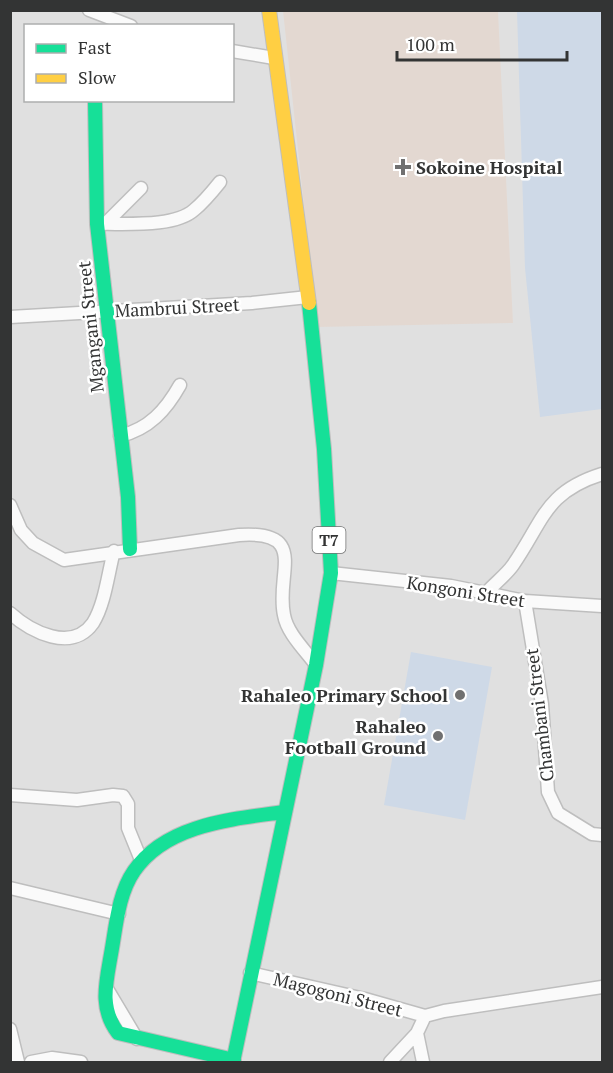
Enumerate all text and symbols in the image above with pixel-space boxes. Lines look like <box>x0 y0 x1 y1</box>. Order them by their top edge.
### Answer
legend <box>24 24 234 102</box>
scale bar <box>397 24 566 62</box>
text: 100 m <box>406 32 455 56</box>
text: Fast <box>78 35 112 59</box>
text: Slow <box>78 65 117 89</box>
place label: Sokoine Hospital <box>416 155 563 179</box>
marker: Sokoine Hospital <box>394 158 412 176</box>
street label: Mgangani Street <box>71 260 109 394</box>
street label: Mambrui Street <box>114 292 240 322</box>
road number: T7 <box>312 527 346 553</box>
street label: Kongoni Street <box>405 570 527 612</box>
street label: Chambani Street <box>519 647 559 783</box>
place label: Rahaleo Primary School <box>241 683 448 707</box>
marker: Rahaleo Primary School <box>453 688 467 702</box>
place label: Rahaleo Football Ground <box>285 714 426 759</box>
marker: Rahaleo Football Ground <box>431 729 445 743</box>
street label: Magogoni Street <box>271 966 405 1022</box>

